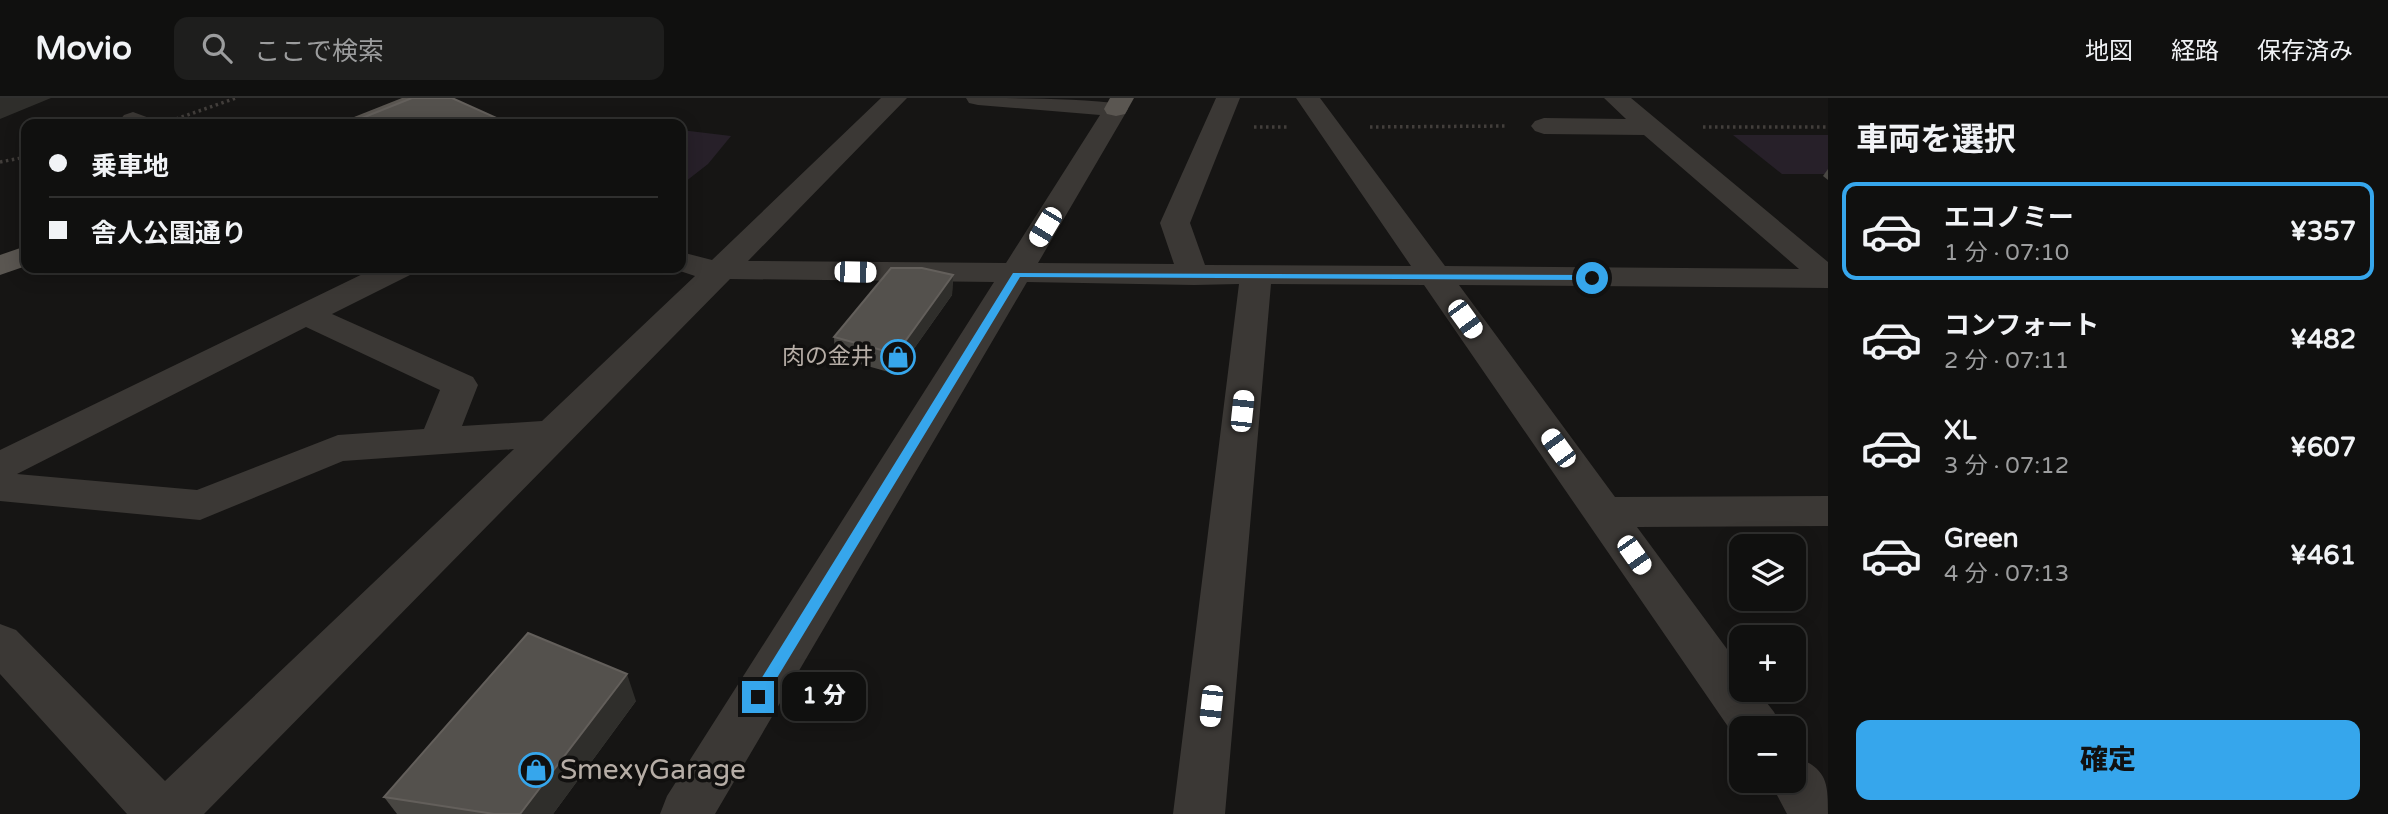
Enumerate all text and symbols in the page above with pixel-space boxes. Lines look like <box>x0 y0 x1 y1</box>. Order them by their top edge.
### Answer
search box <box>174 17 664 80</box>
text: Movio <box>35 29 132 68</box>
icon: search <box>198 29 236 67</box>
text: ここで検索 <box>254 36 384 67</box>
text: 地図 <box>2085 37 2133 66</box>
text: 経路 <box>2171 37 2219 66</box>
text: 保存済み <box>2257 37 2353 66</box>
text: 車両を選択 <box>1856 121 2016 159</box>
text: 乗車地 <box>91 151 169 182</box>
icon: car <box>1860 200 1923 263</box>
text: エコノミー <box>1944 202 2074 233</box>
car <box>1026 204 1065 250</box>
text: ¥357 <box>2290 216 2356 247</box>
text: 舎人公園通り <box>91 218 247 249</box>
text: 1 分 · 07:10 <box>1944 239 2069 267</box>
car <box>834 261 877 283</box>
route start <box>1576 262 1608 294</box>
car <box>1445 296 1486 342</box>
icon: car <box>1860 308 1923 371</box>
text: コンフォート <box>1944 310 2099 341</box>
text: ¥482 <box>2290 324 2356 355</box>
shop icon: 肉の金井 <box>879 338 917 376</box>
place label: 肉の金井 <box>782 343 874 371</box>
text: 2 分 · 07:11 <box>1944 347 2069 375</box>
car <box>1230 389 1255 433</box>
text: XL <box>1944 415 1976 446</box>
icon: car <box>1860 416 1923 479</box>
car <box>1538 425 1579 471</box>
text: ¥607 <box>2290 432 2356 463</box>
text: 3 分 · 07:12 <box>1944 452 2069 480</box>
text: Green <box>1944 523 2019 554</box>
icon: car <box>1860 524 1923 587</box>
car <box>1614 532 1655 578</box>
map controls <box>1729 534 1806 793</box>
button: layers <box>1729 534 1806 611</box>
text: ¥461 <box>2290 540 2356 571</box>
text: 4 分 · 07:13 <box>1944 560 2069 588</box>
button: + <box>1729 625 1806 702</box>
callout: 1 分 <box>782 672 866 722</box>
route end <box>742 681 774 713</box>
text: 1 分 <box>802 682 846 710</box>
car <box>1199 684 1224 728</box>
button: − <box>1729 716 1806 793</box>
button: 確定 <box>1856 720 2360 800</box>
shop icon: SmexyGarage <box>517 751 555 789</box>
place label: SmexyGarage <box>560 753 746 787</box>

